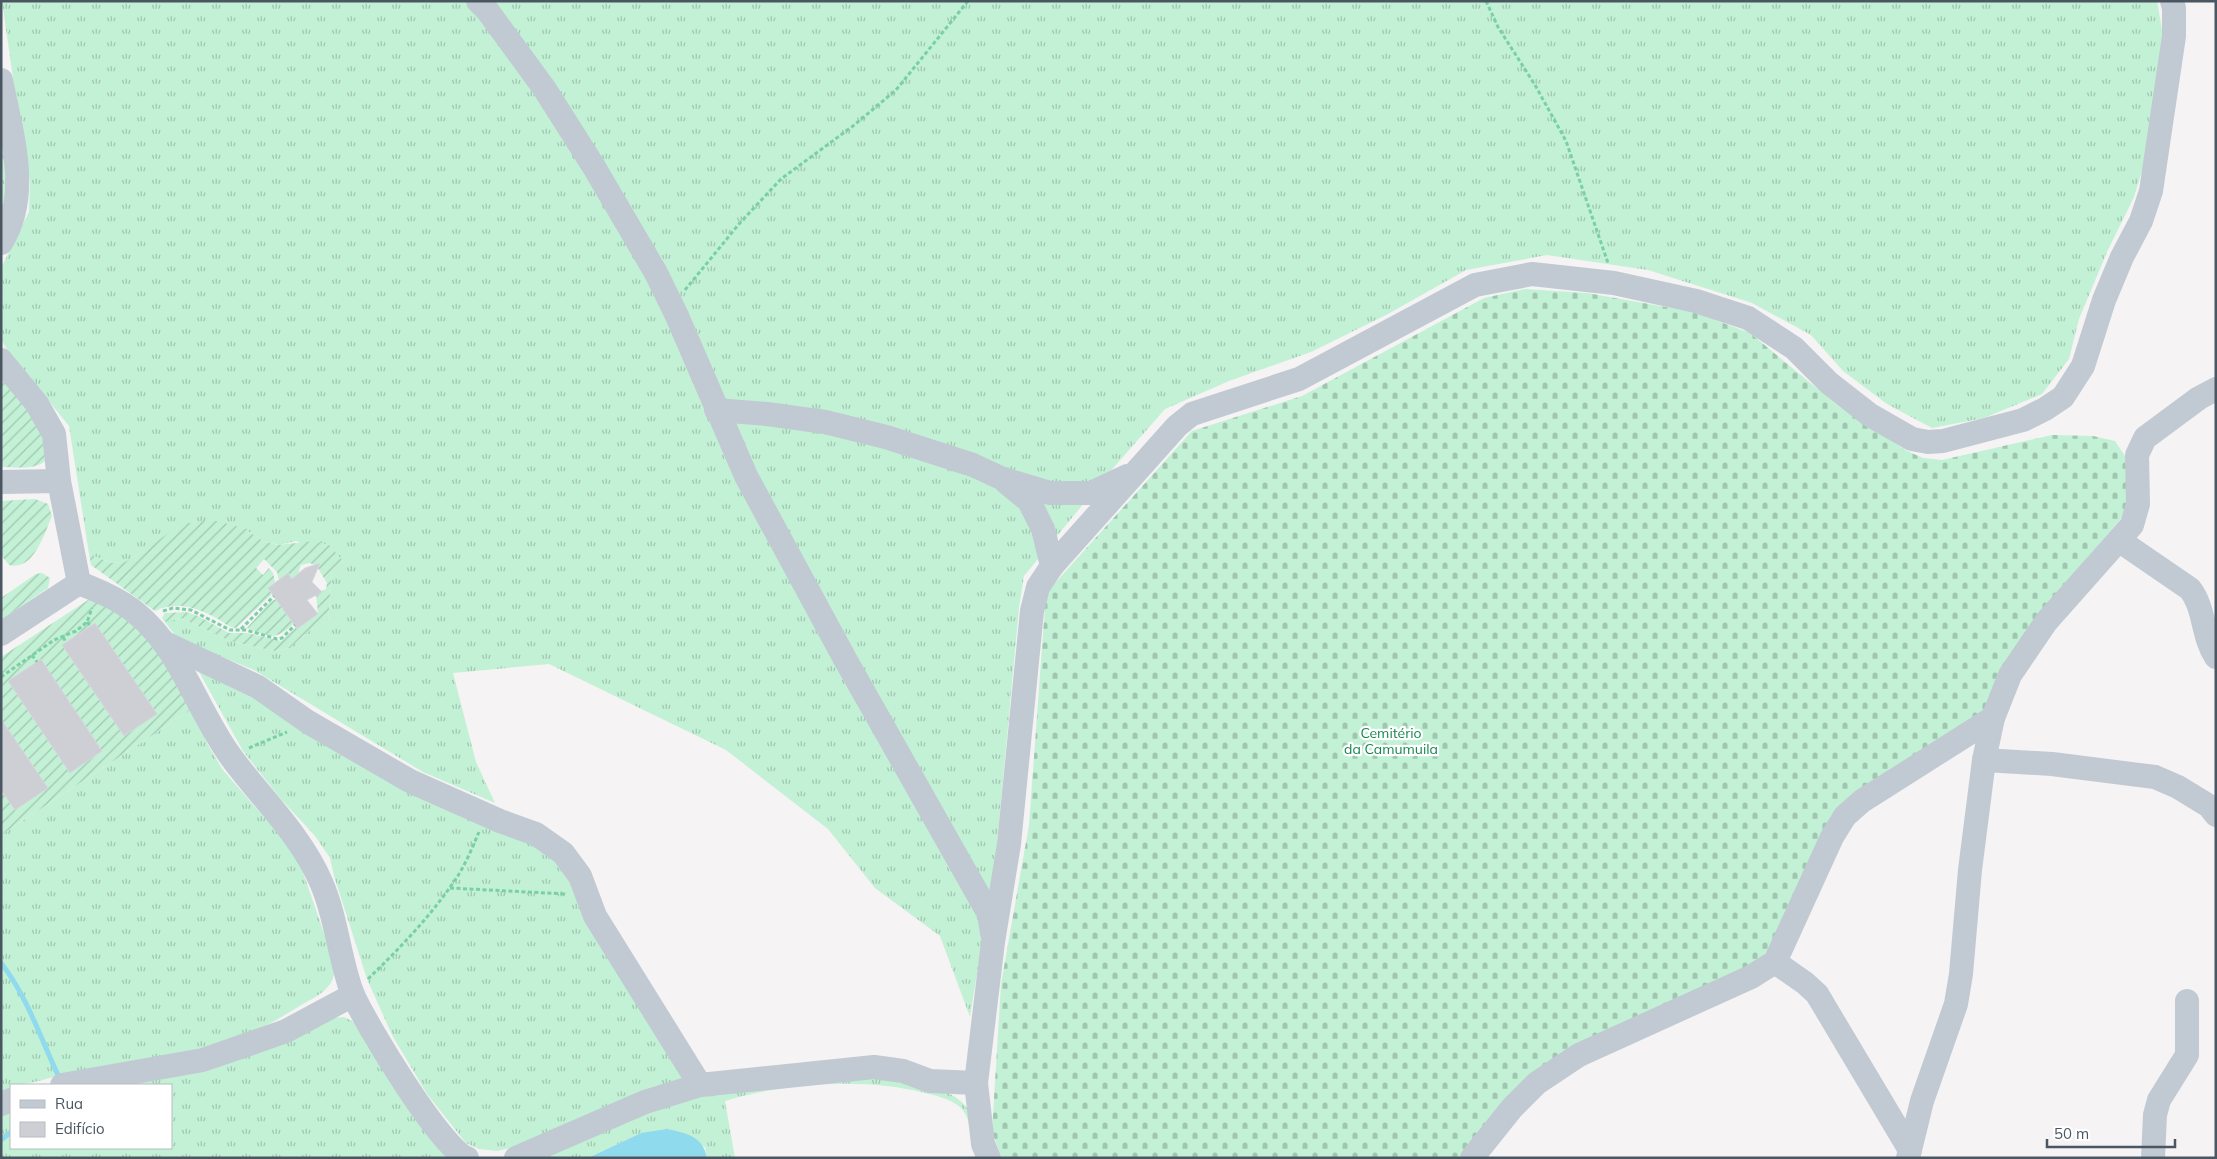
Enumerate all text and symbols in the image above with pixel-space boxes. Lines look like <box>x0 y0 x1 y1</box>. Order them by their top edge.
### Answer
park label: Cemitério da Camumuila <box>1344 724 1438 758</box>
legend <box>10 1084 172 1149</box>
text: Rua <box>55 1094 83 1113</box>
scale bar <box>2047 1116 2174 1148</box>
text: Edifício <box>55 1119 105 1138</box>
text: 50 m <box>2054 1124 2089 1143</box>

